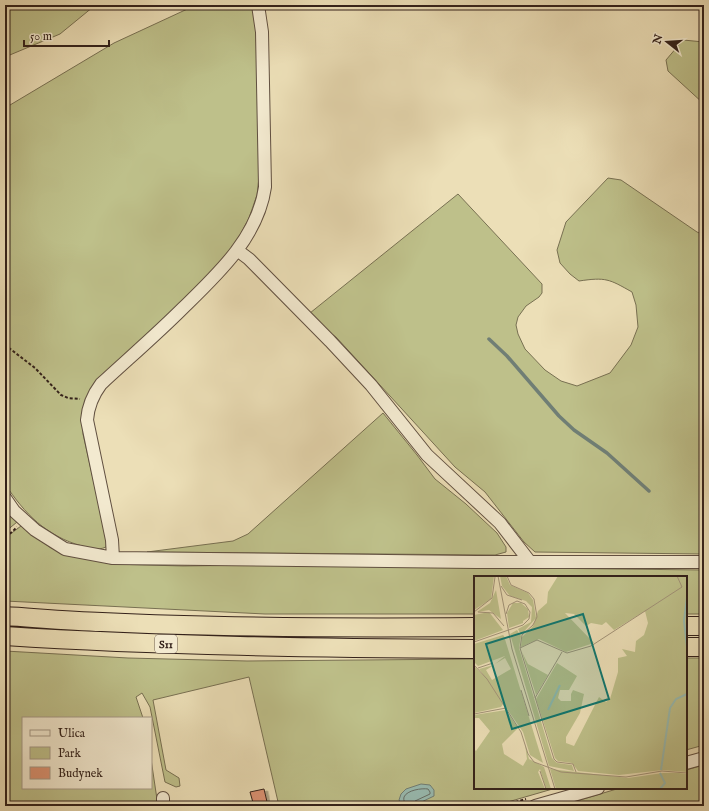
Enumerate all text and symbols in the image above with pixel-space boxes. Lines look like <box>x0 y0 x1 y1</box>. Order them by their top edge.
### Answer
scale bar <box>24 22 109 48</box>
north arrow <box>647 22 687 62</box>
text: 50 m <box>30 29 52 44</box>
text: N <box>650 32 667 47</box>
inset map <box>474 576 687 789</box>
road number: S11 <box>155 635 177 653</box>
legend <box>22 717 152 789</box>
text: Ulica <box>58 726 86 741</box>
text: Park <box>58 746 81 761</box>
text: Budynek <box>58 766 103 781</box>

